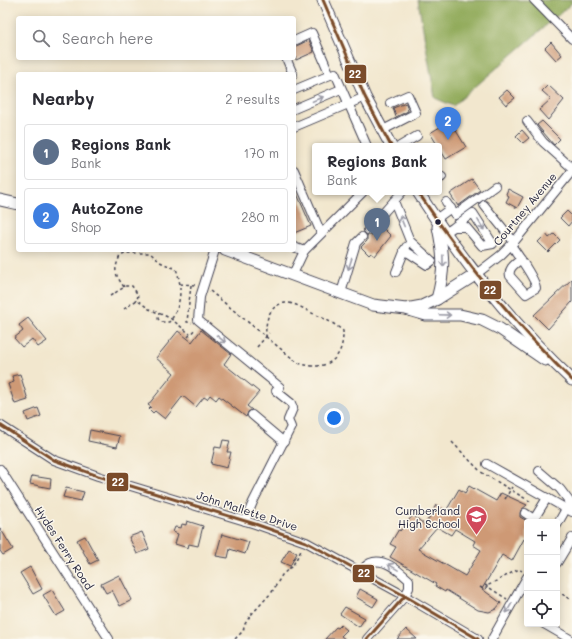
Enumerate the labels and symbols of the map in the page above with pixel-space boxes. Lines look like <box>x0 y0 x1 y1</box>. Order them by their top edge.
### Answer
line badge: 22 <box>344 64 367 84</box>
text: 22 <box>349 66 361 81</box>
one-way arrow <box>311 95 323 102</box>
pin: 2 <box>435 107 461 140</box>
street label: Courtney Avenue <box>490 169 560 248</box>
pin: 1 <box>364 208 390 241</box>
one-way arrow <box>397 216 405 228</box>
unlabelled marker <box>433 217 443 227</box>
one-way arrow <box>478 219 486 231</box>
one-way arrow <box>439 254 447 267</box>
one-way arrow <box>346 258 353 271</box>
line badge: 22 <box>479 280 502 300</box>
text: 22 <box>484 282 496 297</box>
one-way arrow <box>438 311 451 319</box>
one-way arrow <box>216 335 227 344</box>
your location <box>324 408 344 428</box>
line badge: 22 <box>106 472 129 492</box>
text: 22 <box>112 474 124 489</box>
street label: John Mallette Drive <box>195 487 300 534</box>
street label: Hydes Ferry Road <box>32 503 97 592</box>
place label: Cumberland High School <box>395 503 460 531</box>
school or university icon: Cumberland High School <box>463 504 489 537</box>
one-way arrow <box>387 563 399 571</box>
line badge: 22 <box>352 564 375 583</box>
text: 22 <box>358 565 370 580</box>
one-way arrow <box>505 602 513 614</box>

